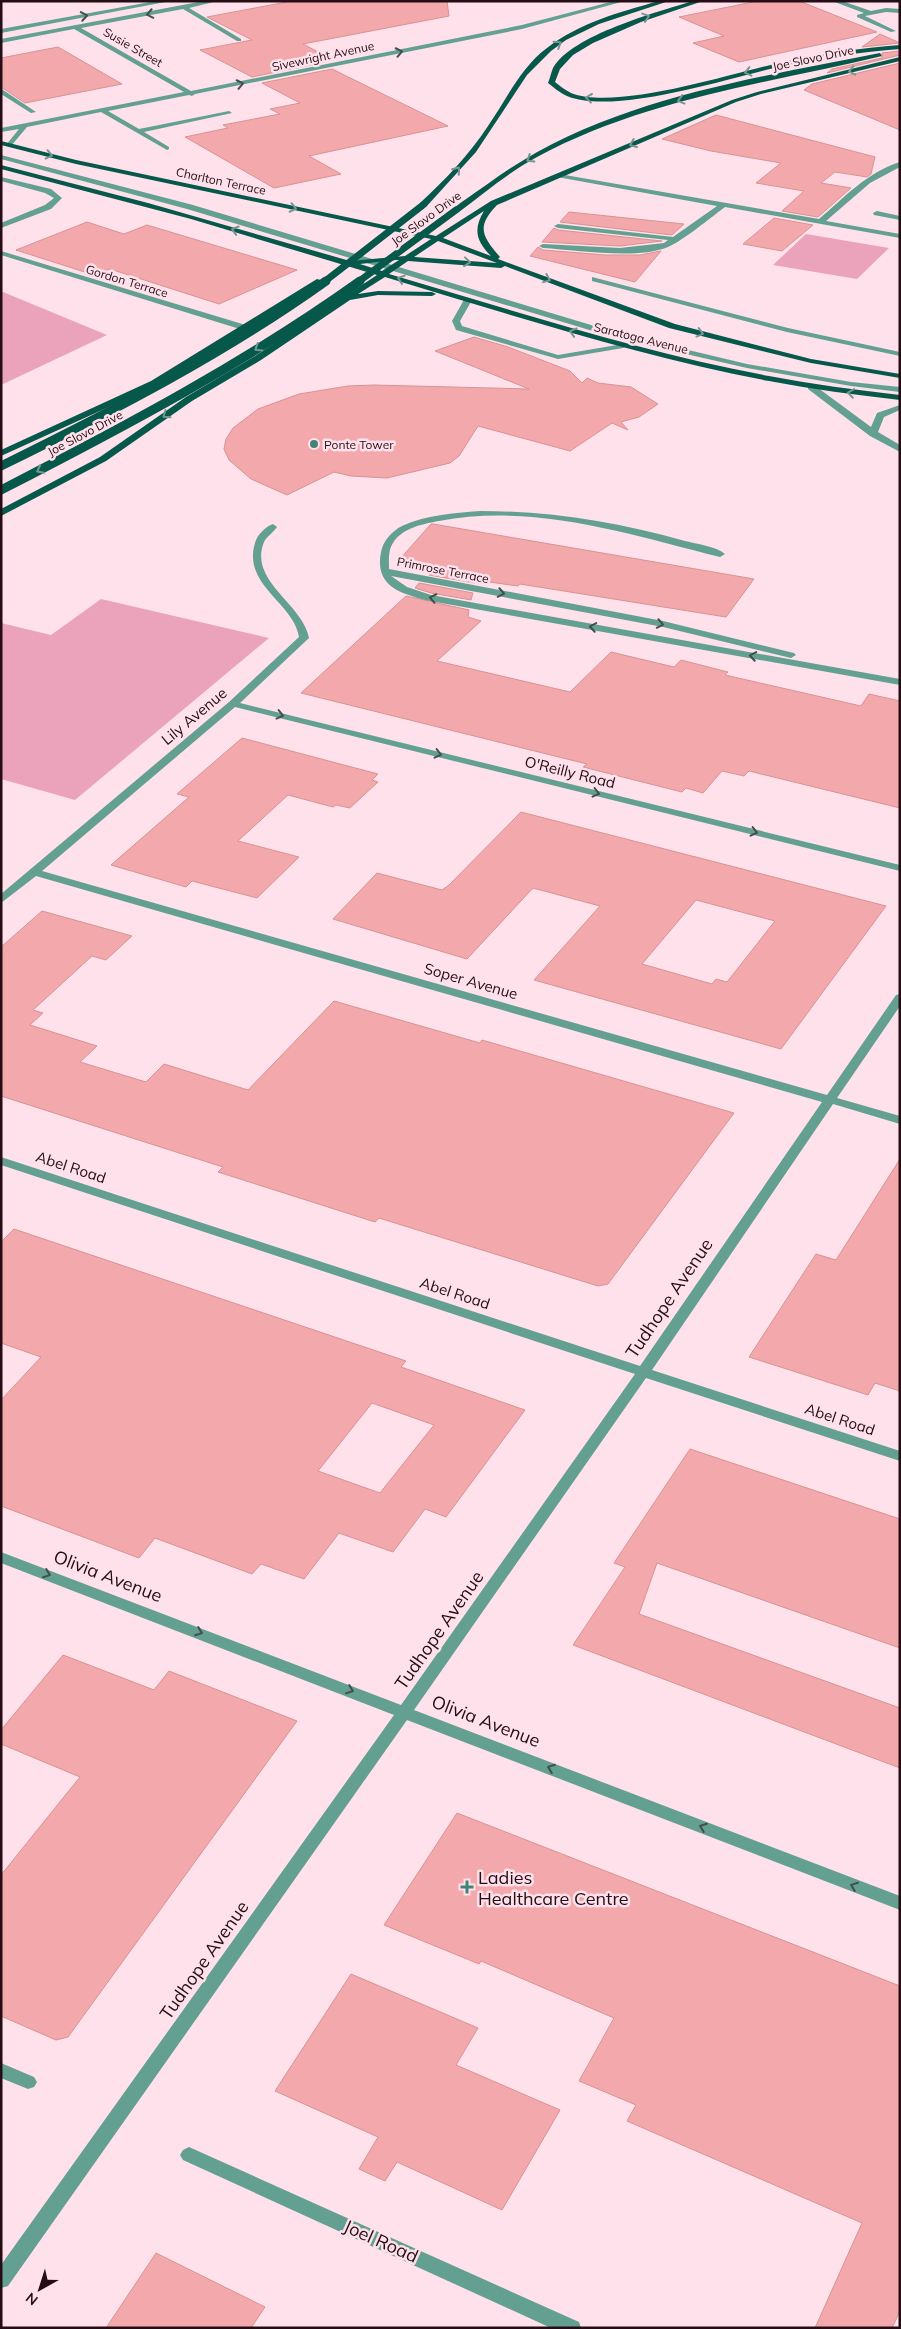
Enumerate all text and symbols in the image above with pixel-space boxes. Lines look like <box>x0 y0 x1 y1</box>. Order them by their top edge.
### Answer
one-way arrow <box>146 8 154 18</box>
one-way arrow <box>79 12 88 22</box>
one-way arrow <box>642 13 650 23</box>
street label: Susie Street <box>101 24 165 70</box>
street label: Sivewright Avenue <box>271 38 375 74</box>
one-way arrow <box>552 41 561 51</box>
street label: Joe Slovo Drive <box>771 42 855 74</box>
one-way arrow <box>395 47 404 57</box>
one-way arrow <box>848 65 857 76</box>
one-way arrow <box>744 66 753 77</box>
one-way arrow <box>236 79 244 90</box>
one-way arrow <box>584 93 592 104</box>
one-way arrow <box>678 94 686 104</box>
one-way arrow <box>629 138 638 148</box>
one-way arrow <box>44 149 53 160</box>
one-way arrow <box>527 152 536 162</box>
street label: Charlton Terrace <box>175 164 267 198</box>
one-way arrow <box>452 167 461 176</box>
street label: Joe Slovo Drive <box>388 188 464 248</box>
one-way arrow <box>289 202 297 212</box>
one-way arrow <box>232 225 240 235</box>
one-way arrow <box>463 256 471 267</box>
street label: Gordon Terrace <box>84 261 170 301</box>
one-way arrow <box>542 273 551 284</box>
one-way arrow <box>397 275 406 285</box>
street label: Saratoga Avenue <box>592 319 690 357</box>
one-way arrow <box>570 327 578 337</box>
one-way arrow <box>696 328 704 338</box>
one-way arrow <box>255 342 264 351</box>
one-way arrow <box>847 388 856 398</box>
street label: Joe Slovo Drive <box>45 407 125 459</box>
one-way arrow <box>162 409 172 418</box>
place label: Ponte Tower <box>324 437 394 452</box>
marker: Ponte Tower <box>308 438 320 450</box>
one-way arrow <box>36 464 45 474</box>
street label: Primrose Terrace <box>396 554 490 586</box>
one-way arrow <box>496 588 505 598</box>
one-way arrow <box>429 593 438 604</box>
one-way arrow <box>656 618 665 629</box>
one-way arrow <box>589 623 598 633</box>
one-way arrow <box>749 651 758 661</box>
street label: Lily Avenue <box>157 683 231 749</box>
one-way arrow <box>276 710 284 720</box>
one-way arrow <box>434 749 442 759</box>
street label: O'Reilly Road <box>523 752 617 792</box>
one-way arrow <box>591 788 599 798</box>
one-way arrow <box>749 826 758 837</box>
street label: Soper Avenue <box>422 959 520 1003</box>
street label: Abel Road <box>34 1147 108 1187</box>
street label: Tudhope Avenue <box>620 1234 718 1362</box>
street label: Abel Road <box>418 1273 492 1313</box>
street label: Abel Road <box>803 1399 877 1439</box>
street label: Olivia Avenue <box>50 1545 166 1607</box>
street label: Tudhope Avenue <box>390 1566 488 1694</box>
one-way arrow <box>42 1568 51 1578</box>
one-way arrow <box>194 1626 202 1636</box>
one-way arrow <box>346 1684 354 1694</box>
street label: Olivia Avenue <box>428 1690 544 1752</box>
one-way arrow <box>548 1764 556 1774</box>
one-way arrow <box>699 1823 708 1833</box>
place label: Ladies Healthcare Centre <box>478 1866 629 1910</box>
marker: Ladies Healthcare Centre <box>460 1880 474 1894</box>
one-way arrow <box>850 1882 859 1892</box>
street label: Tudhope Avenue <box>155 1896 253 2024</box>
street label: Joel Road <box>340 2214 422 2268</box>
north arrow <box>15 2264 65 2314</box>
text: N <box>22 2289 42 2309</box>

